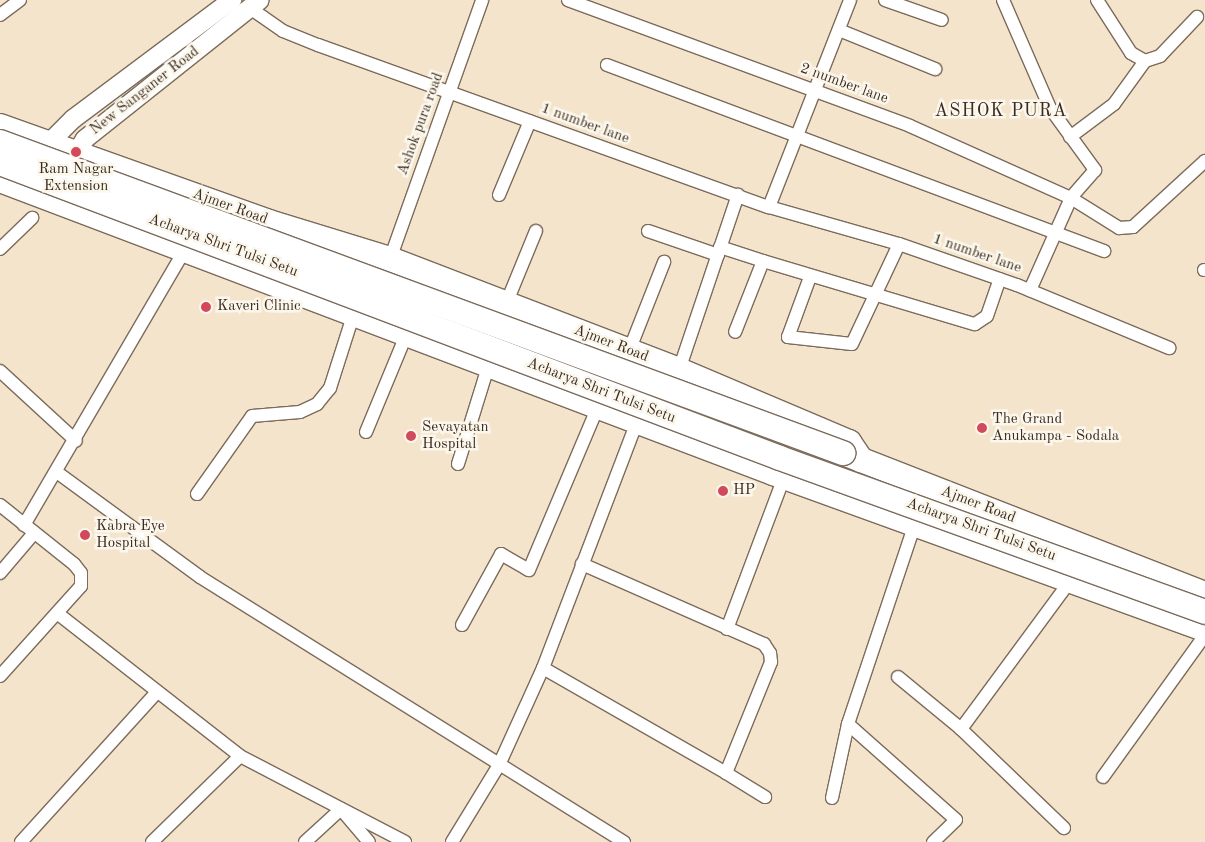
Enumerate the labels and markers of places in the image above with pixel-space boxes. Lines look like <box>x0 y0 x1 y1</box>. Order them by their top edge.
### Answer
marker: Ram Nagar Extension <box>70 146 82 158</box>
place label: Ram Nagar Extension <box>39 160 113 195</box>
place label: Kaveri Clinic <box>217 298 301 316</box>
marker: Kaveri Clinic <box>199 300 213 314</box>
place label: The Grand Anukampa - Sodala <box>992 410 1119 445</box>
place label: Sevayatan Hospital <box>422 418 488 453</box>
marker: The Grand Anukampa - Sodala <box>976 422 988 434</box>
marker: Sevayatan Hospital <box>404 429 418 443</box>
place label: HP <box>733 482 755 500</box>
marker: HP <box>717 485 729 497</box>
place label: Kabra Eye Hospital <box>96 517 165 552</box>
marker: Kabra Eye Hospital <box>78 528 92 542</box>

